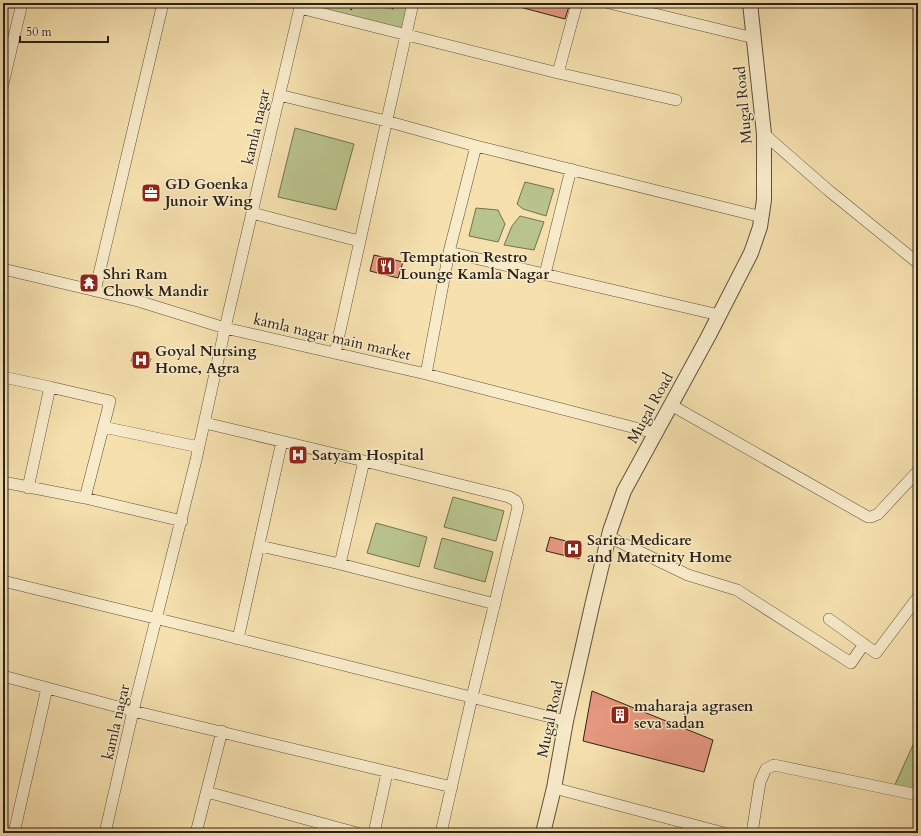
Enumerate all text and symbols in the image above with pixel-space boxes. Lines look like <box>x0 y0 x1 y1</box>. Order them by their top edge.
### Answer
scale bar <box>20 18 108 44</box>
text: 50 m <box>26 24 53 40</box>
street label: Mugal Road <box>730 65 756 145</box>
street label: kamla nagar <box>238 87 275 167</box>
place label: GD Goenka Junoir Wing <box>163 174 252 211</box>
office icon: GD Goenka Junoir Wing <box>140 182 162 204</box>
place label: Temptation Restro Lounge Kamla Nagar <box>400 247 550 284</box>
restaurant icon: Temptation Restro Lounge Kamla Nagar <box>375 255 397 277</box>
place label: Shri Ram Chowk Mandir <box>103 264 209 301</box>
temple icon: Shri Ram Chowk Mandir <box>78 272 100 294</box>
street label: kamla nagar main market <box>251 309 413 365</box>
place label: Goyal Nursing Home, Agra <box>155 341 256 378</box>
hospital icon: Goyal Nursing Home, Agra <box>130 349 152 371</box>
street label: Mugal Road <box>622 369 678 447</box>
hospital icon: Satyam Hospital <box>287 444 309 466</box>
place label: Satyam Hospital <box>312 445 425 465</box>
place label: Sarita Medicare and Maternity Home <box>587 530 732 567</box>
hospital icon: Sarita Medicare and Maternity Home <box>562 538 584 560</box>
street label: Mugal Road <box>532 679 568 759</box>
street label: kamla nagar <box>98 682 135 762</box>
place label: maharaja agrasen seva sadan <box>634 696 754 733</box>
building icon: maharaja agrasen seva sadan <box>609 704 631 726</box>

